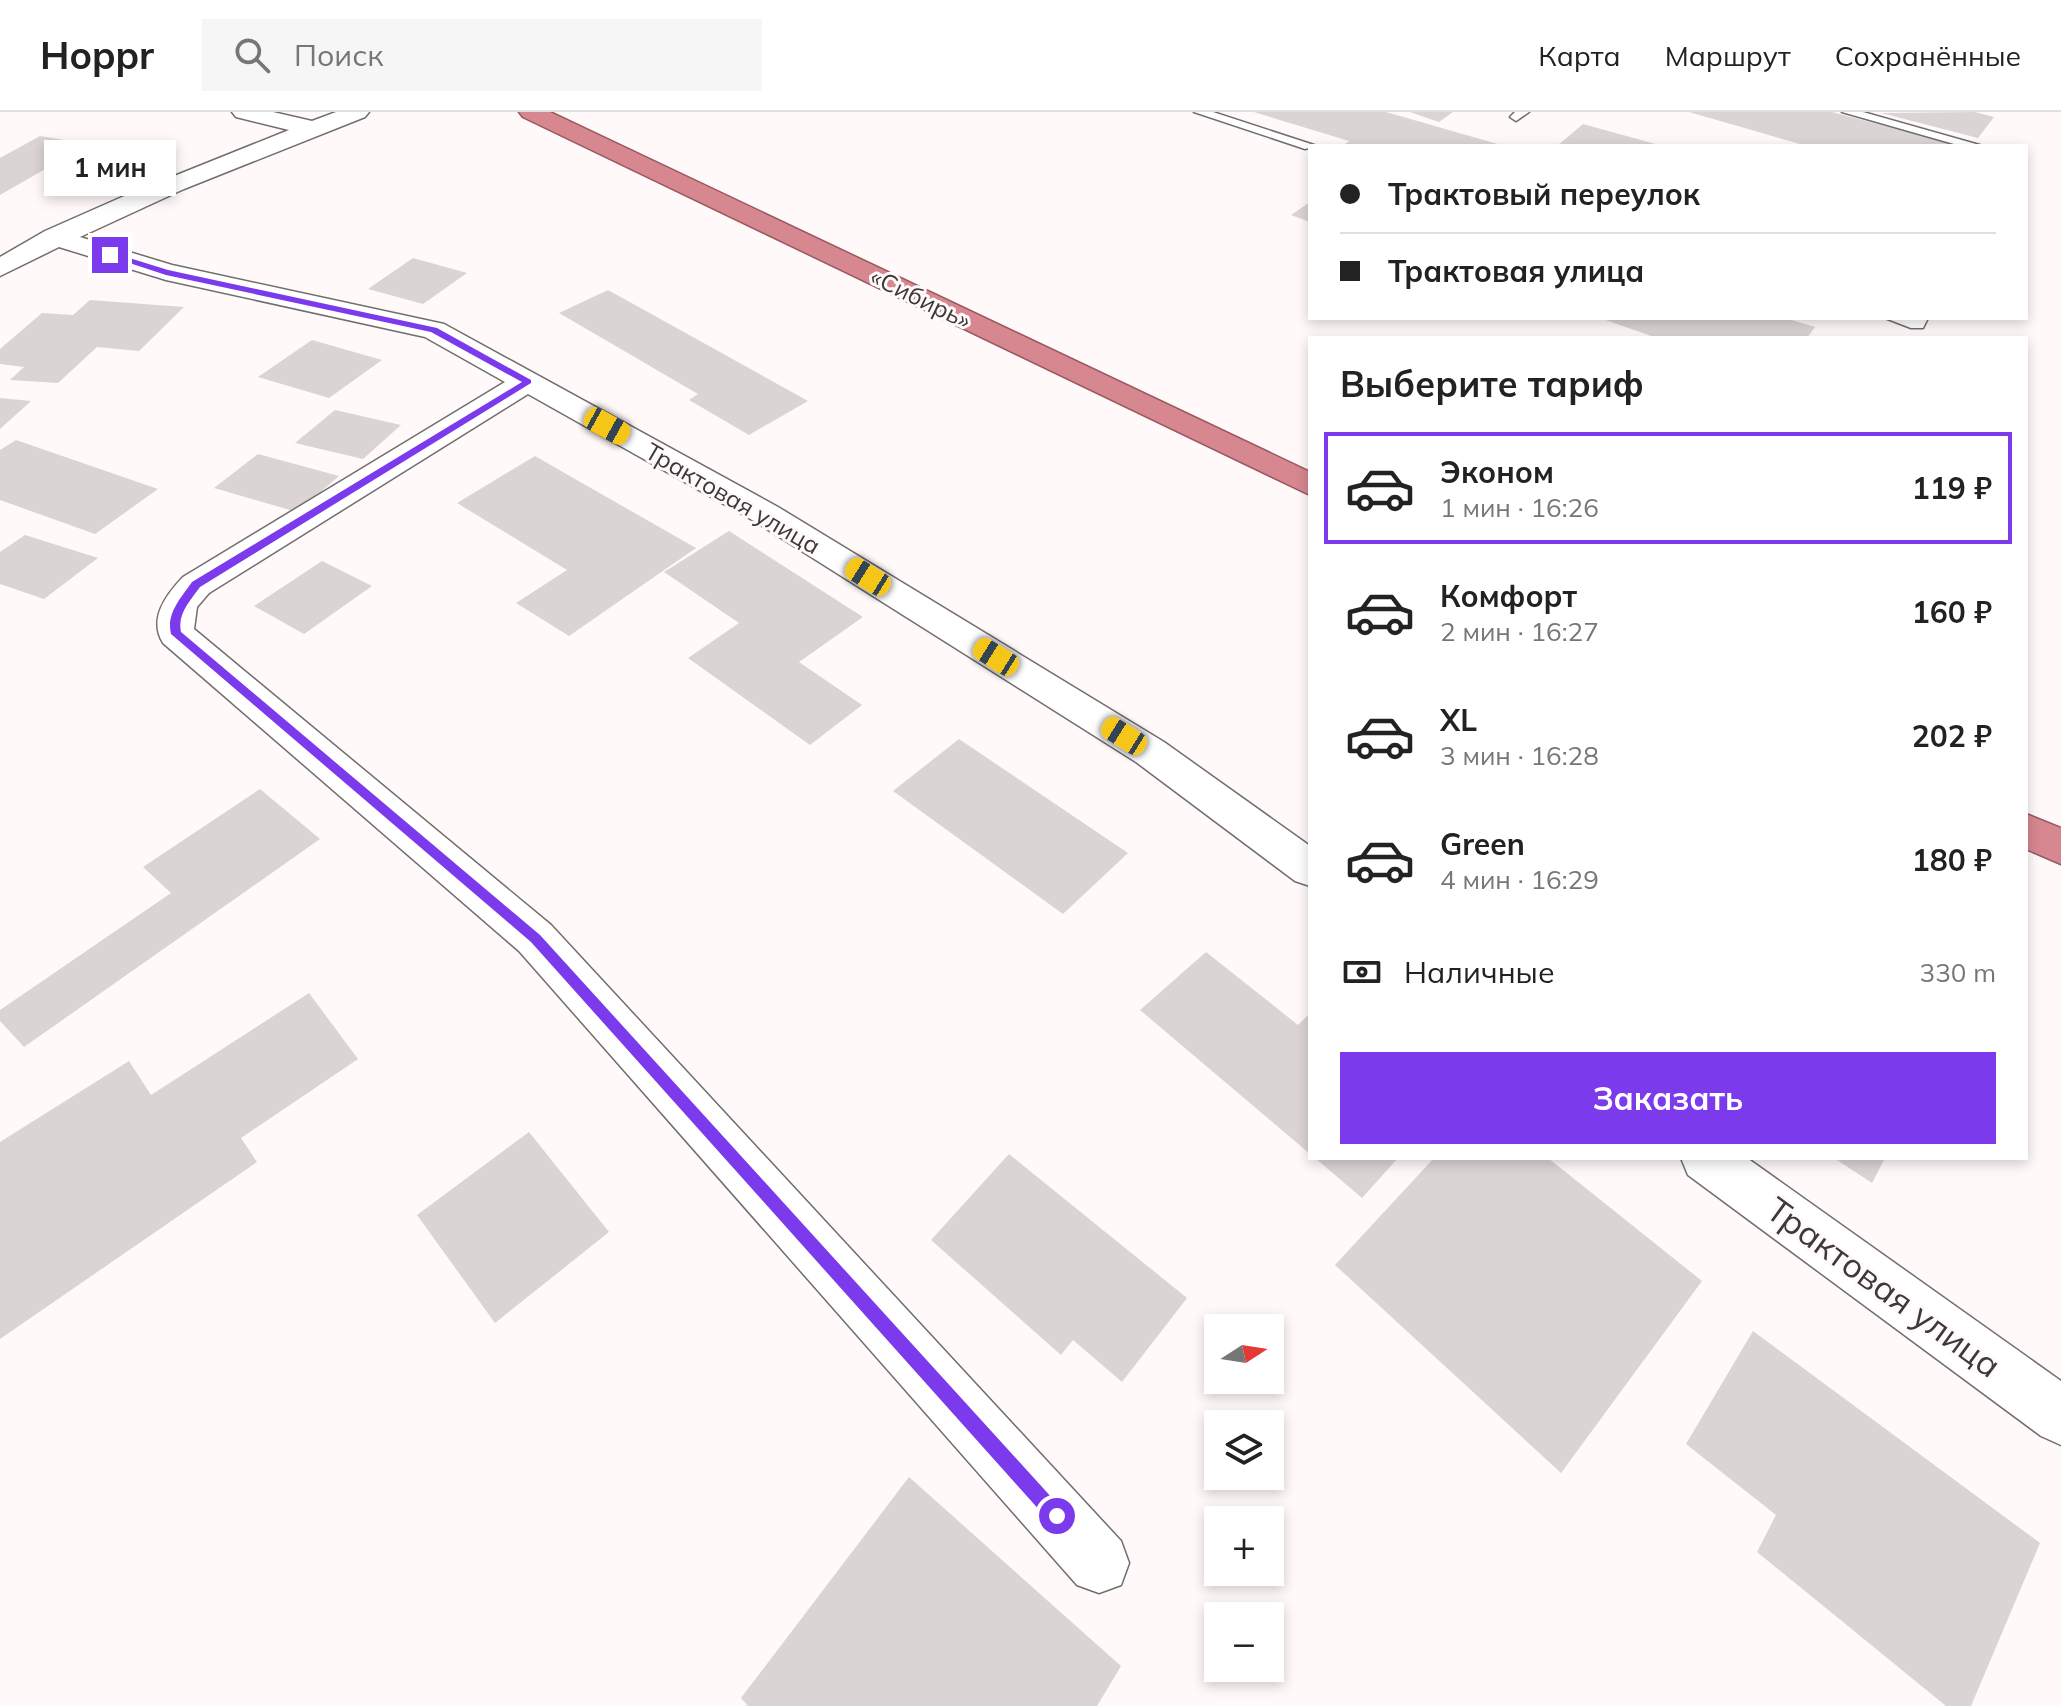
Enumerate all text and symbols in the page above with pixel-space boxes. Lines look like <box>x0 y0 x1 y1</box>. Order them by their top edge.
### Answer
search box <box>202 19 762 91</box>
text: Hoppr <box>40 31 154 79</box>
icon: search <box>230 33 274 77</box>
text: Поиск <box>294 36 384 74</box>
text: Карта <box>1538 38 1621 73</box>
text: Маршрут <box>1665 38 1791 73</box>
text: Сохранённые <box>1835 38 2021 73</box>
callout: 1 мин <box>44 139 176 195</box>
text: 1 мин <box>74 151 146 184</box>
text: Трактовый переулок <box>1388 175 1700 213</box>
route end <box>92 237 128 273</box>
text: Трактовая улица <box>1388 252 1644 290</box>
street label: «Сибирь» <box>866 261 976 335</box>
text: Выберите тариф <box>1340 361 1644 406</box>
car <box>580 404 634 448</box>
street label: Трактовая улица <box>640 436 826 560</box>
icon: car <box>1344 452 1416 524</box>
text: Эконом <box>1440 453 1554 491</box>
text: 119 ₽ <box>1912 469 1992 507</box>
text: 1 мин · 16:26 <box>1440 491 1599 524</box>
car <box>841 554 895 600</box>
icon: car <box>1344 576 1416 648</box>
text: Комфорт <box>1440 577 1577 615</box>
text: 160 ₽ <box>1912 593 1992 631</box>
text: 2 мин · 16:27 <box>1440 615 1599 648</box>
car <box>969 634 1023 680</box>
icon: car <box>1344 700 1416 772</box>
text: XL <box>1440 701 1477 739</box>
car <box>1097 713 1151 759</box>
text: 202 ₽ <box>1912 717 1992 755</box>
text: 3 мин · 16:28 <box>1440 739 1599 772</box>
icon: car <box>1344 824 1416 896</box>
text: Green <box>1440 825 1525 863</box>
text: 180 ₽ <box>1912 841 1992 879</box>
text: 4 мин · 16:29 <box>1440 863 1599 896</box>
icon: cash <box>1340 950 1384 994</box>
text: Наличные <box>1404 953 1555 991</box>
text: 330 m <box>1920 956 1996 989</box>
button: Заказать <box>1340 1052 1996 1144</box>
street label: Трактовая улица <box>1758 1188 2010 1386</box>
north arrow <box>1204 1314 1284 1394</box>
map controls <box>1204 1314 1284 1682</box>
button: layers <box>1204 1410 1284 1490</box>
route start <box>1039 1498 1075 1534</box>
button: + <box>1204 1506 1284 1586</box>
button: − <box>1204 1602 1284 1682</box>

